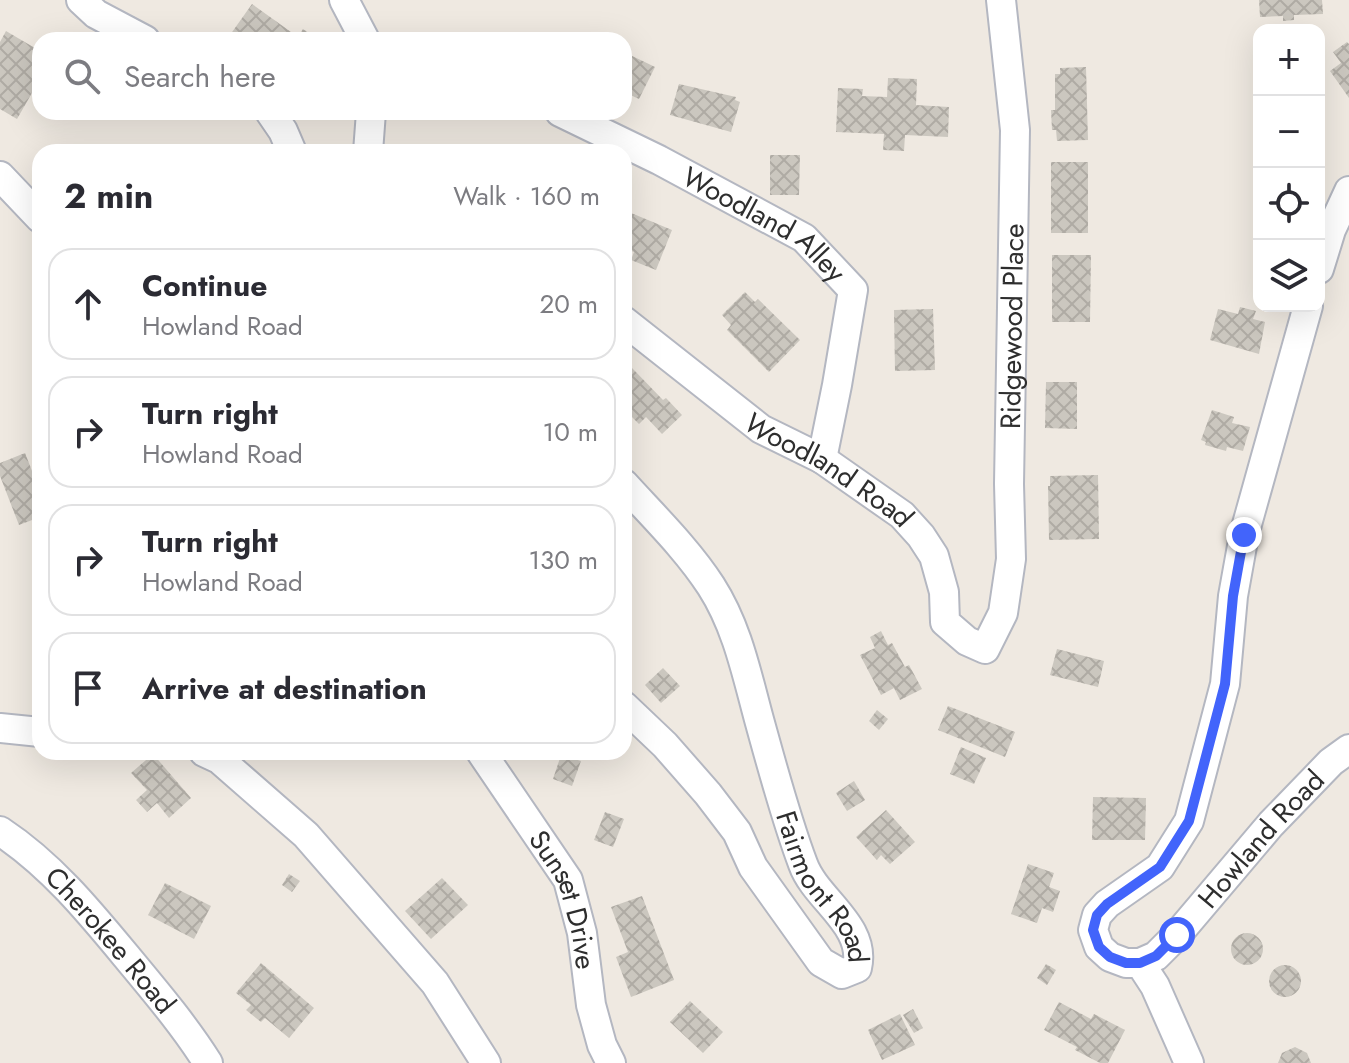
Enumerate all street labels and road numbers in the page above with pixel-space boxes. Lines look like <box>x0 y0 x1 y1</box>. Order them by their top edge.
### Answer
street label: Woodland Alley <box>675 156 856 292</box>
street label: Ridgewood Place <box>989 223 1034 429</box>
street label: Woodland Road <box>736 403 924 536</box>
street label: Howland Road <box>1188 760 1334 917</box>
street label: Fairmont Road <box>766 806 879 964</box>
street label: Sunset Drive <box>519 822 607 972</box>
street label: Cherokee Road <box>36 857 186 1022</box>

